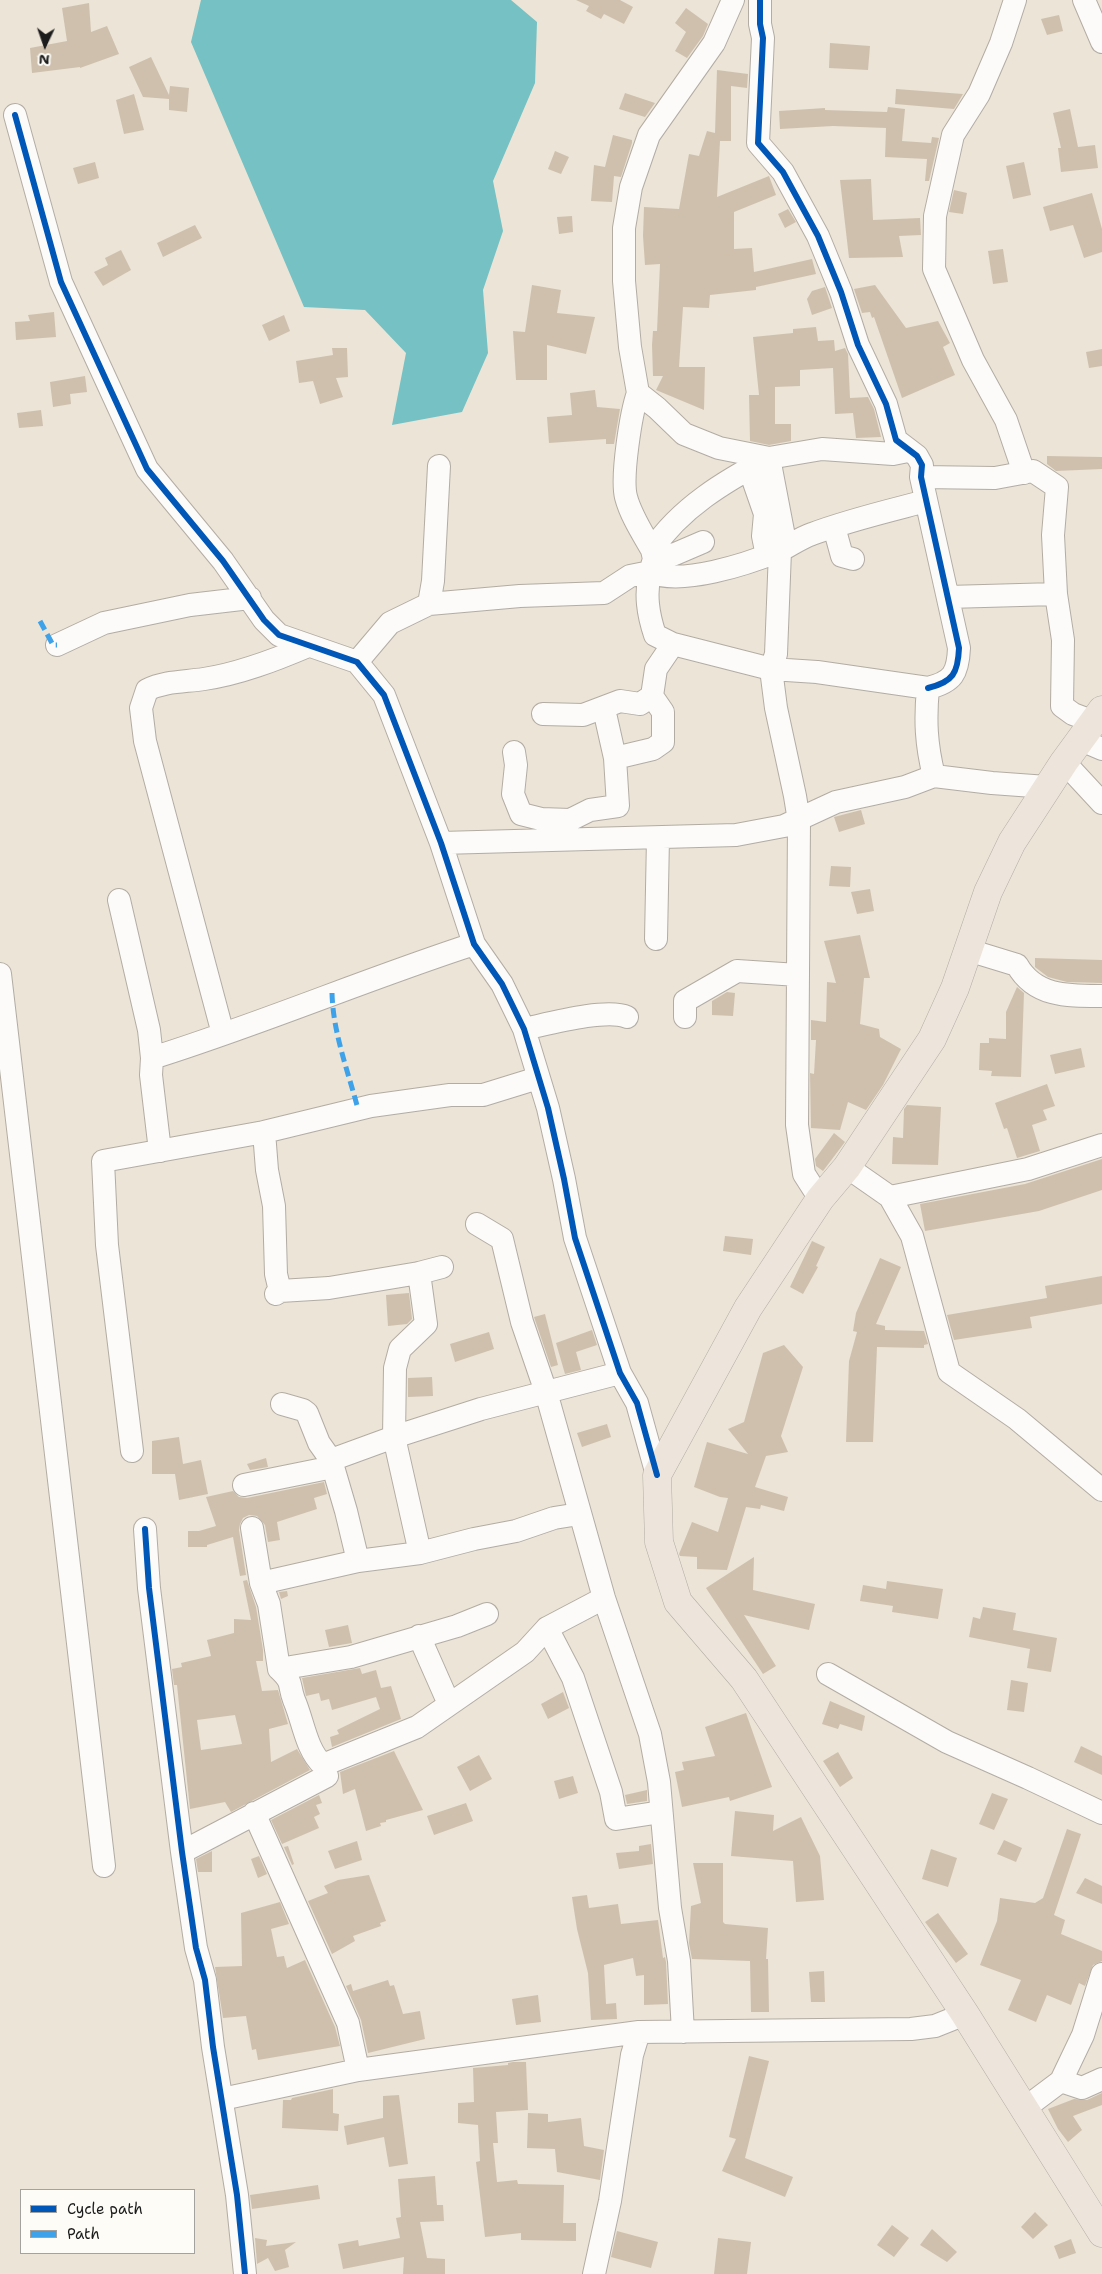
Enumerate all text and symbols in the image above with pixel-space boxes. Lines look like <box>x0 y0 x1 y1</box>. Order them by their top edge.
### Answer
north arrow <box>20 20 70 70</box>
text: N <box>38 51 50 69</box>
legend <box>20 2189 195 2254</box>
text: Cycle path <box>67 2199 143 2219</box>
text: Path <box>67 2224 100 2244</box>

